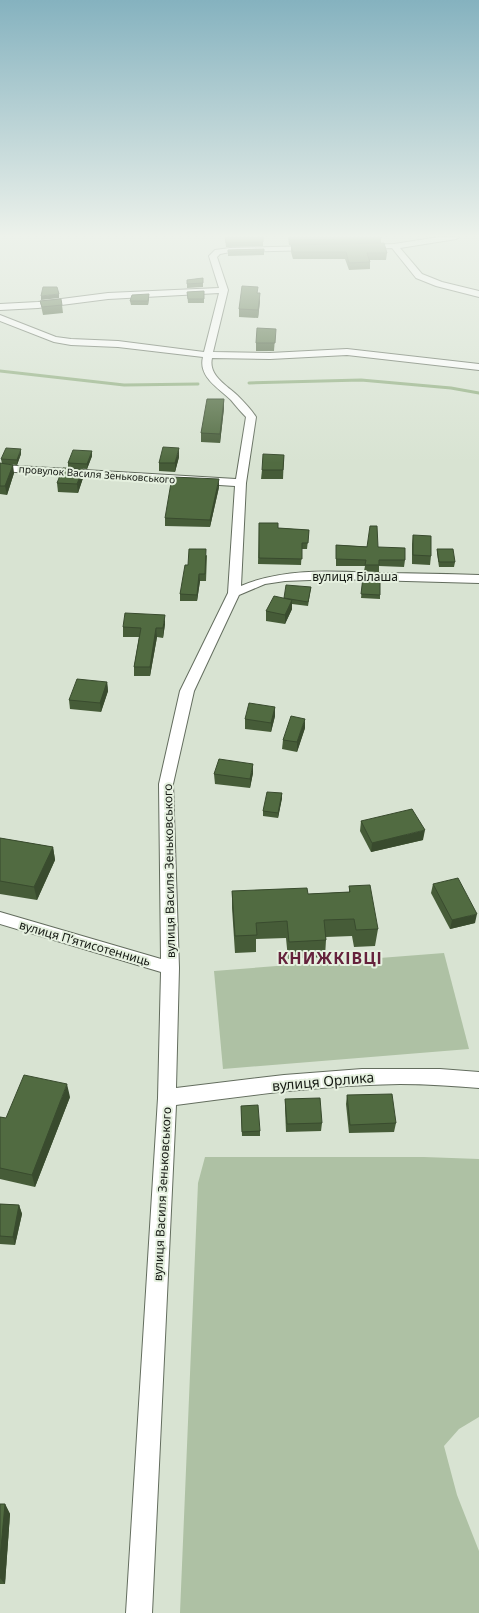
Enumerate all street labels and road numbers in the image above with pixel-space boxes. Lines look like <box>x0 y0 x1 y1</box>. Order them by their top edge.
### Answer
street label: провулок Василя Зеньковського <box>18 462 176 486</box>
street label: вулиця Білаша <box>312 568 398 585</box>
street label: вулиця Василя Зеньковського <box>159 784 179 958</box>
street label: вулиця Пʼятисотенниць <box>17 916 153 970</box>
street label: вулиця Орлика <box>271 1067 375 1095</box>
street label: вулиця Василя Зеньковського <box>149 1106 175 1282</box>

